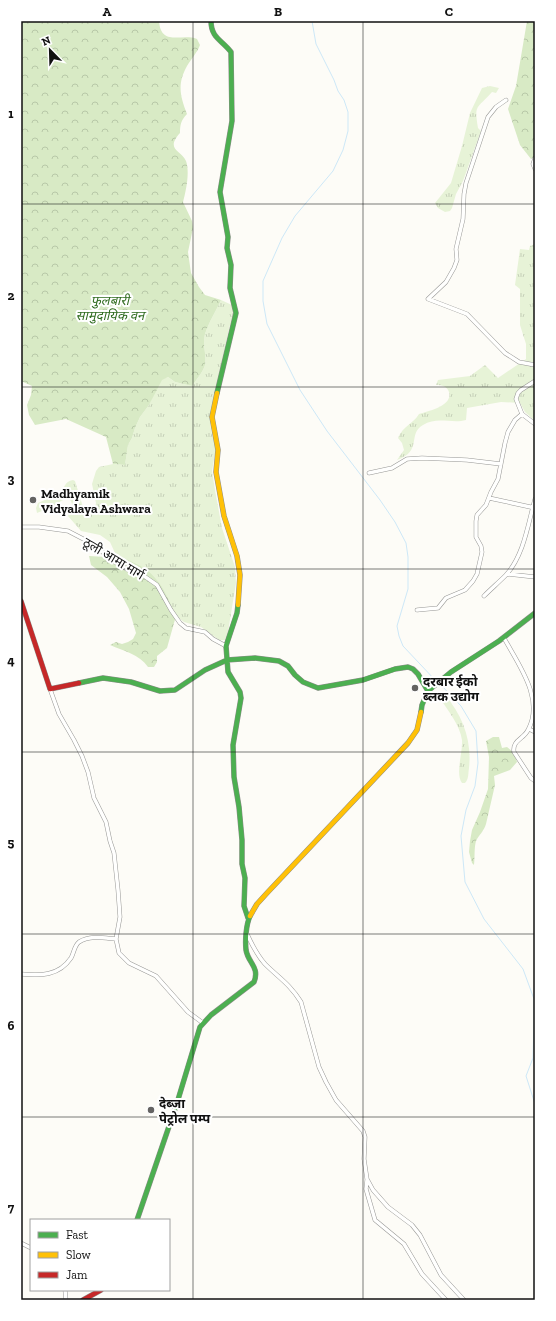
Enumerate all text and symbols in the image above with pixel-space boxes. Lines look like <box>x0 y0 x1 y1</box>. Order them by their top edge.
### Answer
text: A <box>103 4 112 19</box>
text: B <box>274 4 282 19</box>
text: C <box>445 4 453 19</box>
north arrow <box>30 30 70 70</box>
text: N <box>40 33 53 49</box>
text: 1 <box>8 106 14 121</box>
text: 2 <box>8 288 15 303</box>
park label: फुलबारी सामुदायिक वन <box>76 293 147 324</box>
text: 3 <box>8 471 15 486</box>
place label: Madhyamik Vidyalaya Ashwara <box>41 486 151 516</box>
marker: Madhyamik Vidyalaya Ashwara <box>28 495 38 505</box>
street label: ठूली आमा मार्ग <box>80 534 148 584</box>
text: 4 <box>7 653 15 668</box>
place label: दरबार ईको ब्लक उद्योग <box>423 674 480 704</box>
marker: दरबार ईको ब्लक उद्योग <box>410 683 420 693</box>
text: 5 <box>8 835 15 850</box>
text: 6 <box>8 1018 15 1033</box>
place label: देब्जा पेट्रोल पम्प <box>159 1096 211 1126</box>
marker: देब्जा पेट्रोल पम्प <box>146 1105 156 1115</box>
text: 7 <box>8 1200 15 1215</box>
legend <box>30 1219 170 1291</box>
text: Fast <box>66 1228 89 1242</box>
text: Slow <box>66 1248 92 1262</box>
text: Jam <box>66 1268 88 1282</box>

